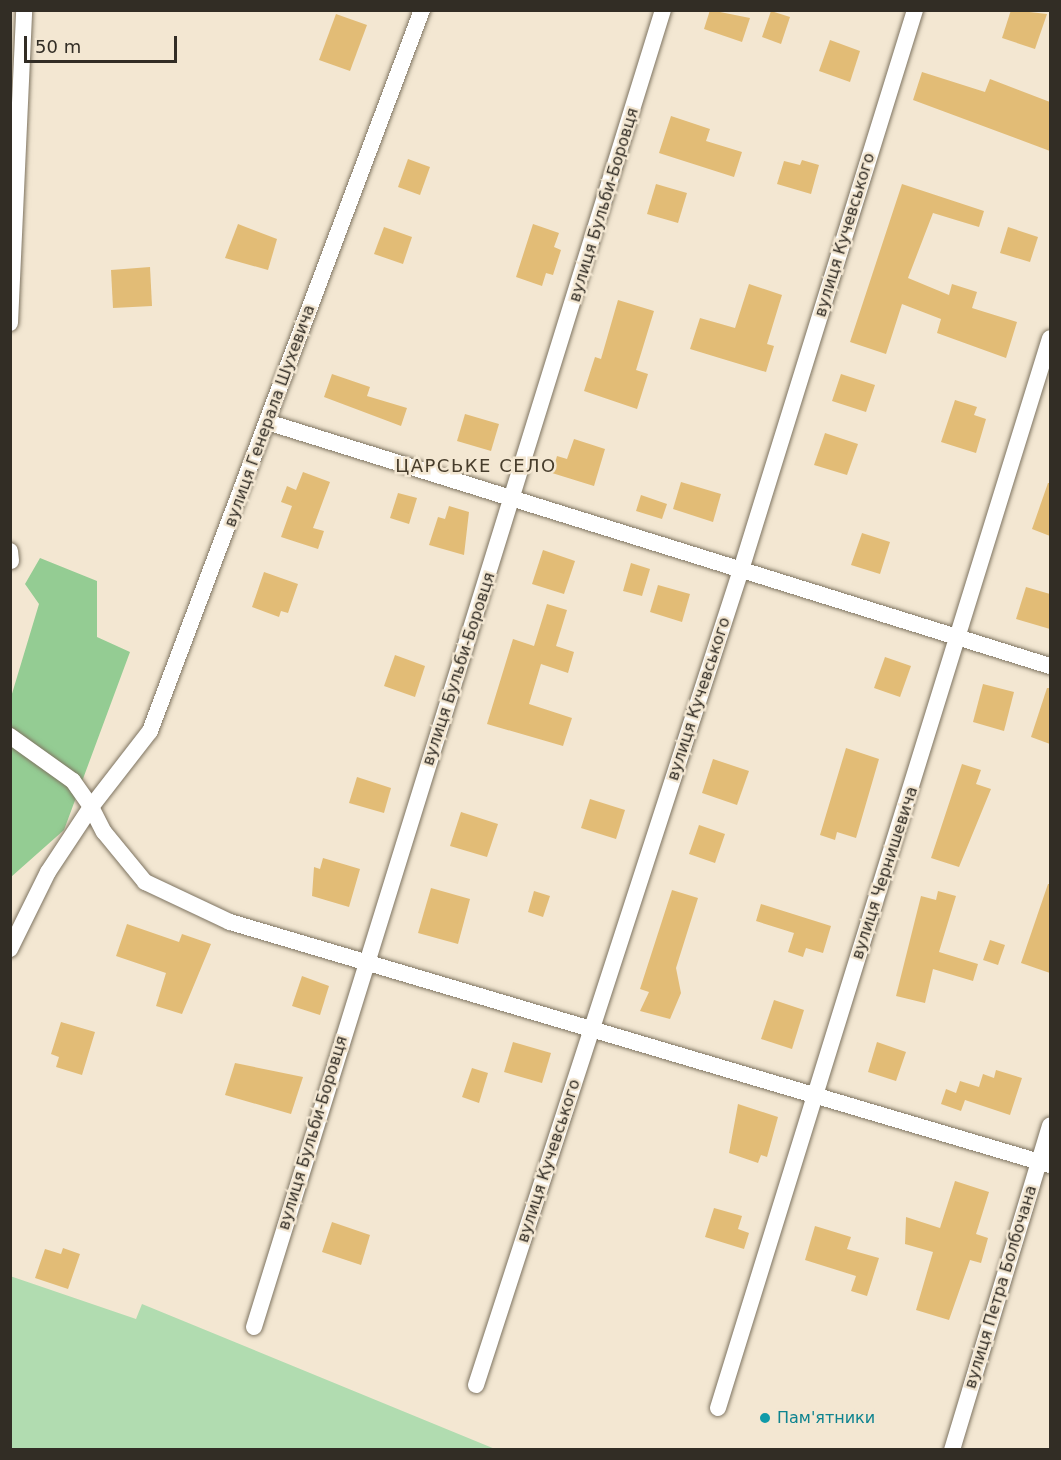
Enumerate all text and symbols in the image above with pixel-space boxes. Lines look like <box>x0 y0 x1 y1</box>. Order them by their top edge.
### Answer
scale bar <box>27 24 180 62</box>
text: 50 m <box>35 36 81 57</box>
street label: вулиця Бульби-Боровця <box>565 106 643 304</box>
street label: вулиця Кучевського <box>811 151 879 319</box>
street label: вулиця Генерала Шухевича <box>221 302 319 530</box>
district label: ЦАРСЬКЕ СЕЛО <box>395 455 557 477</box>
street label: вулиця Бульби-Боровця <box>419 570 499 768</box>
street label: вулиця Кучевського <box>664 615 734 783</box>
street label: вулиця Чернишевича <box>848 784 922 962</box>
street label: вулиця Бульби-Боровця <box>274 1034 352 1232</box>
street label: вулиця Кучевського <box>514 1077 584 1245</box>
street label: вулиця Петра Болбочана <box>961 1183 1041 1391</box>
place label: Пам'ятники <box>777 1408 875 1428</box>
marker: Пам'ятники <box>758 1411 772 1425</box>

